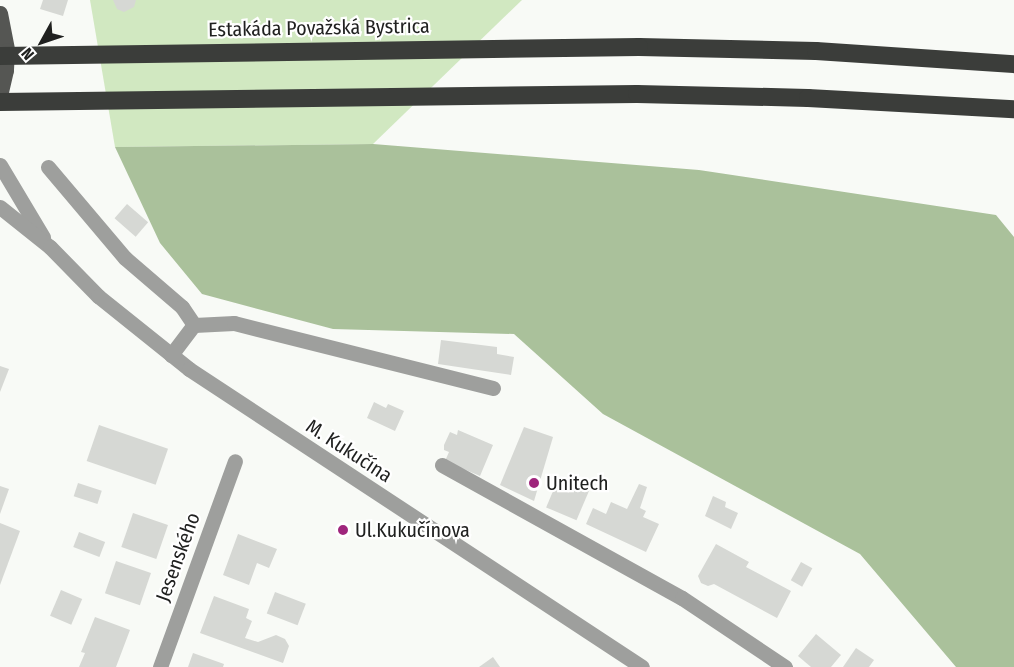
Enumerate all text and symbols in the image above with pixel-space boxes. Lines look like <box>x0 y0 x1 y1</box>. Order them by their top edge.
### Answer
north arrow <box>12 12 72 72</box>
street label: Estakáda Považská Bystrica <box>208 14 430 42</box>
text: N <box>17 44 38 64</box>
street label: M. Kukučína <box>302 414 396 488</box>
place label: Unitech <box>546 471 609 495</box>
marker: Unitech <box>527 476 541 490</box>
street label: Jesenského <box>151 509 205 605</box>
place label: Ul.Kukučínova <box>355 518 470 542</box>
marker: Ul.Kukučínova <box>336 523 350 537</box>

